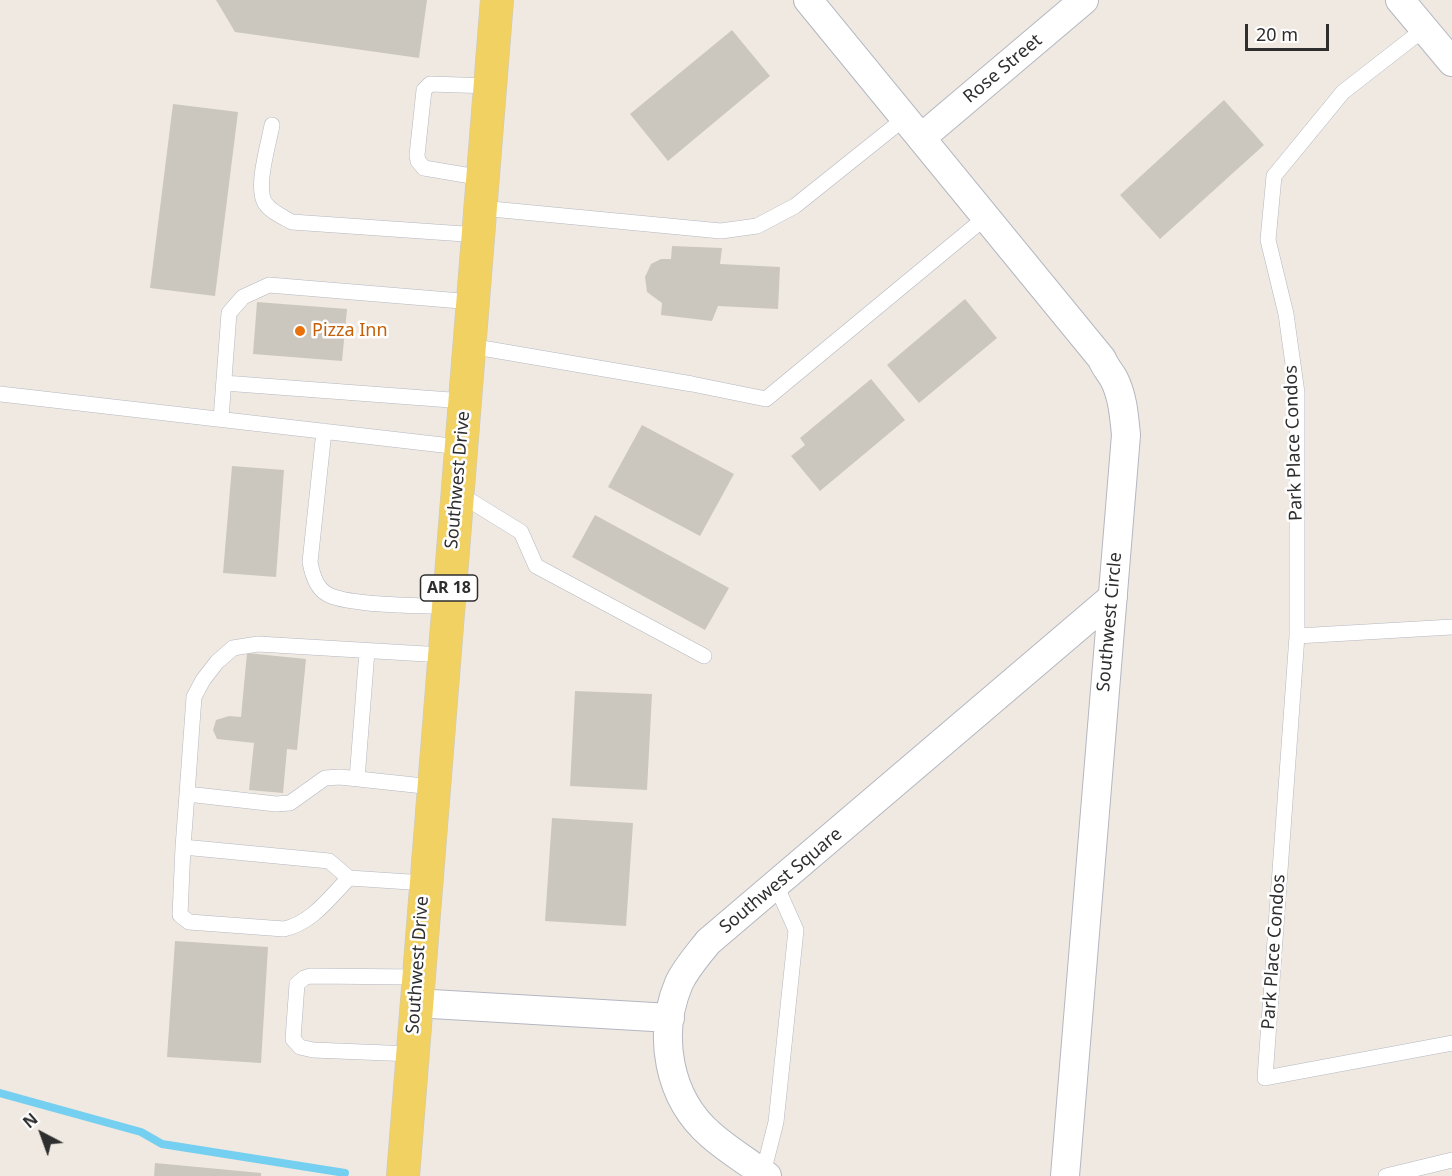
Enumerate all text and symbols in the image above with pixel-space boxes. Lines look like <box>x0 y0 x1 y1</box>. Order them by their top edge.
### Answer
scale bar <box>1248 12 1332 50</box>
text: 20 m <box>1256 22 1298 46</box>
street label: Rose Street <box>959 30 1047 108</box>
place label: Pizza Inn <box>312 320 388 342</box>
marker: Pizza Inn <box>293 324 307 338</box>
street label: Park Place Condos <box>1280 365 1308 521</box>
street label: Southwest Drive <box>441 410 475 550</box>
street label: Southwest Circle <box>1093 551 1127 693</box>
road number: AR 18 <box>420 575 478 601</box>
street label: Southwest Square <box>715 824 847 938</box>
street label: Park Place Condos <box>1258 874 1290 1030</box>
street label: Southwest Drive <box>402 895 434 1035</box>
north arrow <box>12 1104 72 1164</box>
text: N <box>18 1108 42 1133</box>

